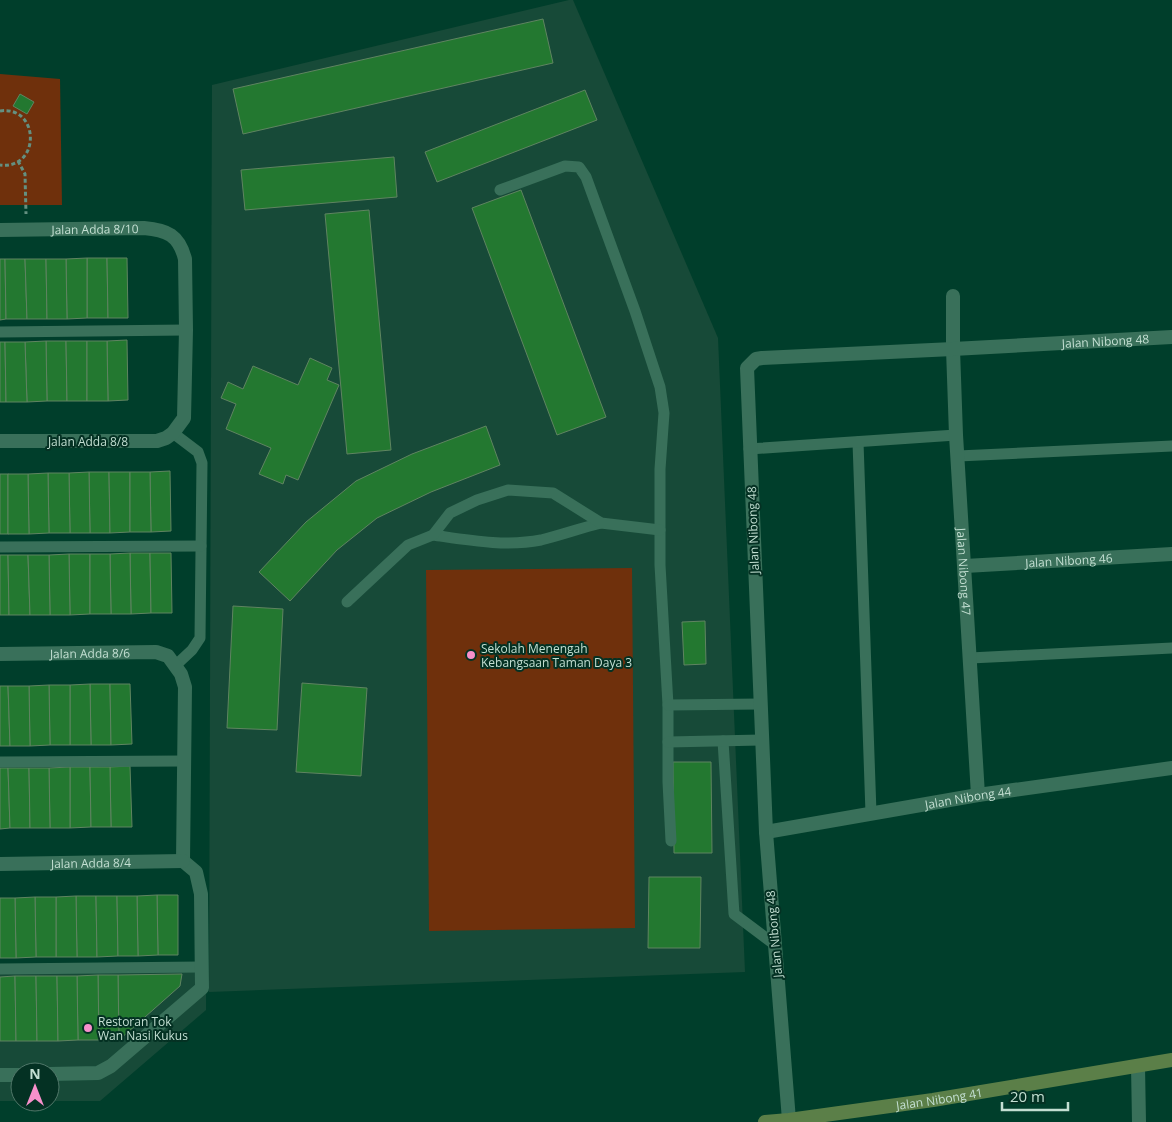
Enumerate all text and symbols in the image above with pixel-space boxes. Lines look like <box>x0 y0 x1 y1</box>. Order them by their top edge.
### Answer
street label: Jalan Adda 8/10 <box>50 220 139 238</box>
street label: Jalan Nibong 48 <box>1060 330 1150 352</box>
street label: Jalan Adda 8/8 <box>47 433 128 450</box>
street label: Jalan Nibong 48 <box>743 486 763 575</box>
street label: Jalan Nibong 47 <box>953 527 976 616</box>
street label: Jalan Nibong 46 <box>1024 549 1113 571</box>
place label: Sekolah Menengah Kebangsaan Taman Daya 3 <box>481 640 632 671</box>
street label: Jalan Adda 8/6 <box>49 644 130 662</box>
marker: Sekolah Menengah Kebangsaan Taman Daya 3 <box>465 649 477 661</box>
street label: Jalan Nibong 44 <box>922 782 1013 813</box>
street label: Jalan Adda 8/4 <box>50 853 131 872</box>
street label: Jalan Nibong 48 <box>762 890 786 979</box>
place label: Restoran Tok Wan Nasi Kukus <box>98 1013 188 1044</box>
marker: Restoran Tok Wan Nasi Kukus <box>82 1022 94 1034</box>
north arrow <box>10 1062 60 1112</box>
text: N <box>29 1064 41 1083</box>
scale bar <box>1002 1080 1068 1112</box>
street label: Jalan Nibong 41 <box>894 1083 984 1114</box>
text: 20 m <box>1010 1086 1045 1106</box>

